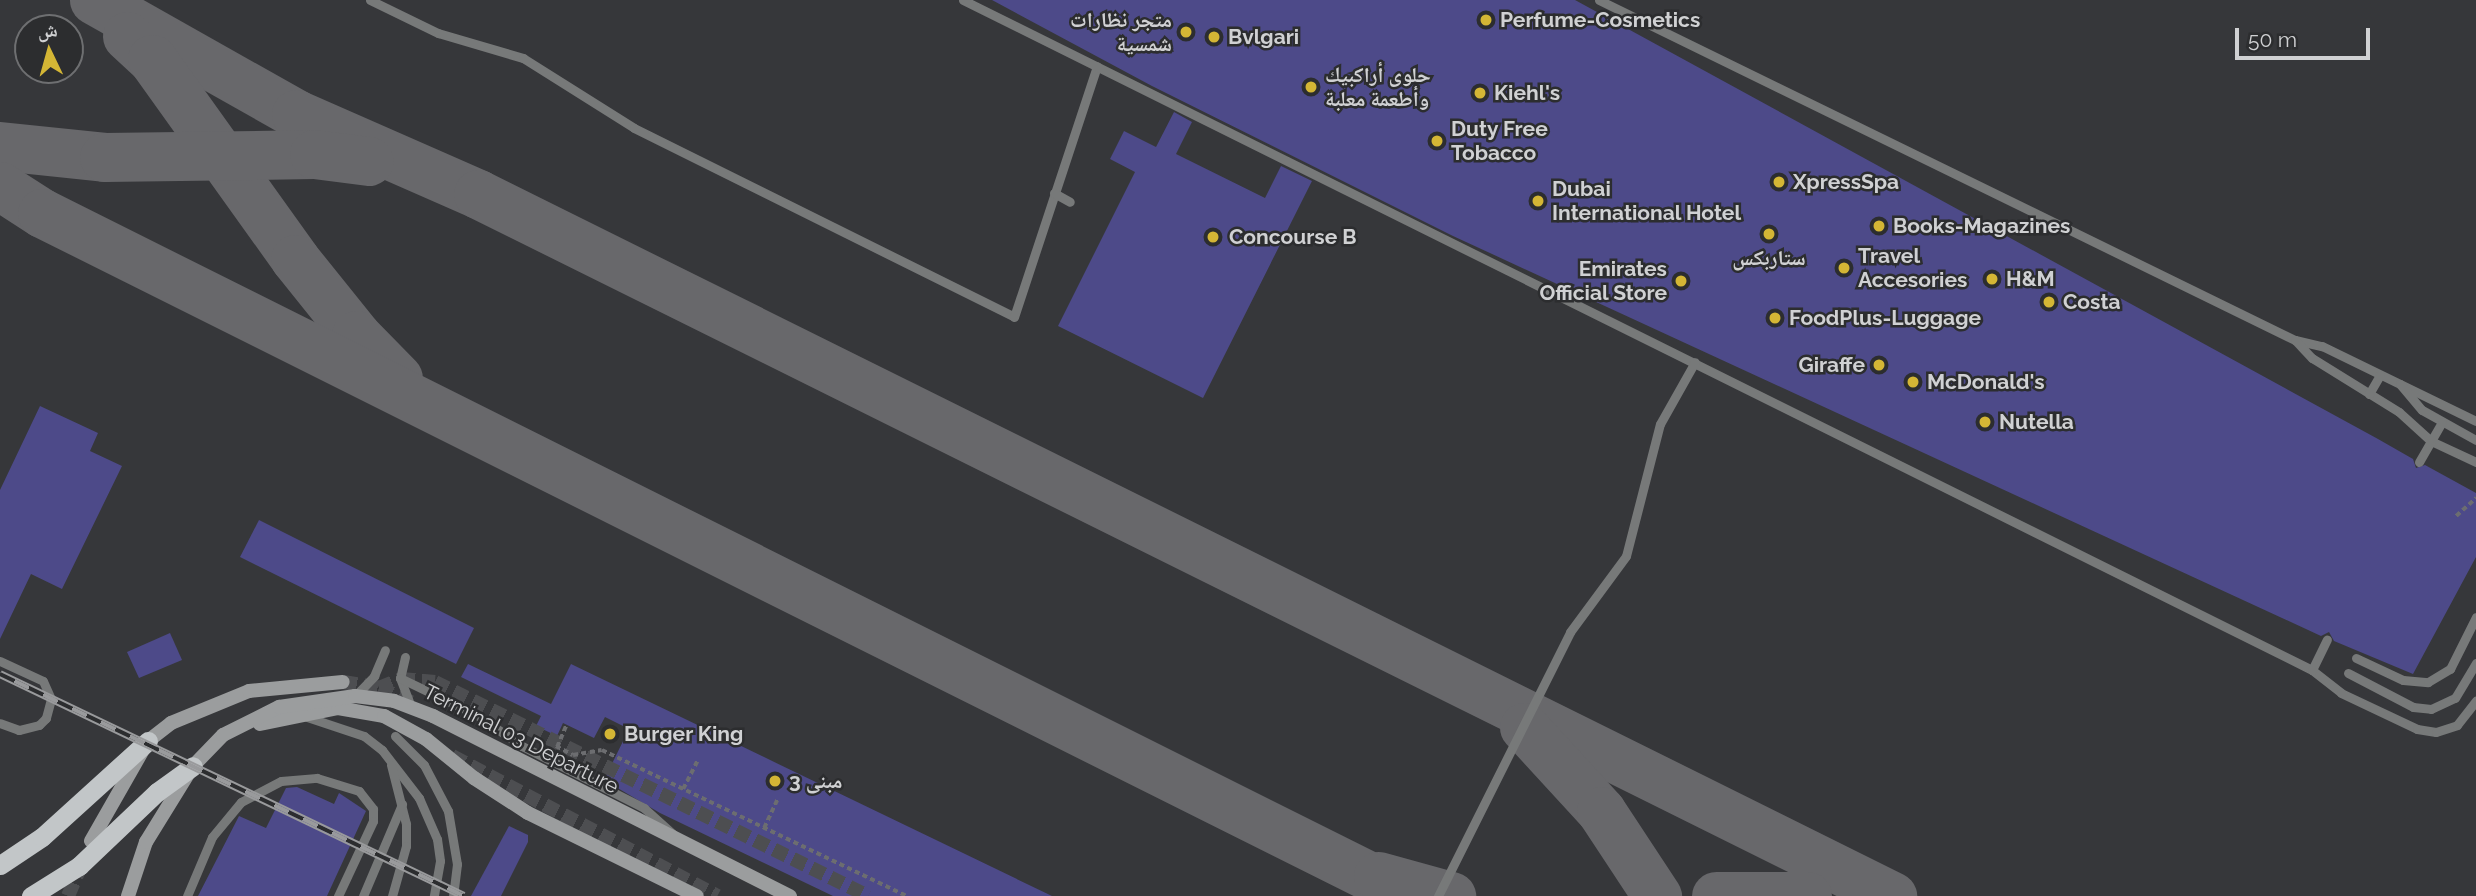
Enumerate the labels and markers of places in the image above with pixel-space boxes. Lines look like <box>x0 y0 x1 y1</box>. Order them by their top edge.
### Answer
place label: متجر نظارات شمسية <box>1070 7 1172 57</box>
place label: Perfume-Cosmetics <box>1500 7 1700 33</box>
marker: Perfume-Cosmetics <box>1478 12 1494 28</box>
marker: متجر نظارات شمسية <box>1178 24 1194 40</box>
place label: Bvlgari <box>1228 24 1299 50</box>
marker: Bvlgari <box>1206 29 1222 45</box>
place label: حلوى أراكبيك وأطعمة معلبة <box>1325 62 1431 112</box>
marker: حلوى أراكبيك وأطعمة معلبة <box>1303 79 1319 95</box>
place label: Kiehl's <box>1494 80 1560 106</box>
marker: Kiehl's <box>1472 85 1488 101</box>
place label: Duty Free Tobacco <box>1451 116 1548 166</box>
marker: Duty Free Tobacco <box>1429 133 1445 149</box>
place label: XpressSpa <box>1793 169 1899 195</box>
marker: XpressSpa <box>1771 174 1787 190</box>
place label: Dubai International Hotel <box>1552 176 1742 226</box>
marker: Dubai International Hotel <box>1530 193 1546 209</box>
place label: Books-Magazines <box>1893 213 2070 239</box>
marker: Books-Magazines <box>1871 218 1887 234</box>
place label: Concourse B <box>1229 224 1357 250</box>
marker: ستاربكس <box>1761 226 1777 242</box>
marker: Concourse B <box>1203 227 1223 247</box>
place label: Travel Accesories <box>1858 243 1967 293</box>
place label: ستاربكس <box>1732 245 1806 271</box>
place label: Emirates Official Store <box>1539 256 1667 306</box>
marker: Travel Accesories <box>1836 260 1852 276</box>
place label: H&M <box>2006 266 2055 292</box>
marker: H&M <box>1984 271 2000 287</box>
marker: Emirates Official Store <box>1673 273 1689 289</box>
place label: Costa <box>2063 289 2121 315</box>
marker: Costa <box>2041 294 2057 310</box>
place label: FoodPlus-Luggage <box>1789 305 1981 331</box>
marker: FoodPlus-Luggage <box>1767 310 1783 326</box>
place label: Giraffe <box>1798 352 1865 378</box>
marker: Giraffe <box>1871 357 1887 373</box>
place label: McDonald's <box>1927 369 2045 395</box>
marker: McDonald's <box>1905 374 1921 390</box>
place label: Nutella <box>1999 409 2074 435</box>
marker: Nutella <box>1977 414 1993 430</box>
place label: Burger King <box>624 721 744 747</box>
marker: Burger King <box>602 726 618 742</box>
place label: مبنى 3 <box>789 768 842 794</box>
marker: مبنى 3 <box>767 773 783 789</box>

